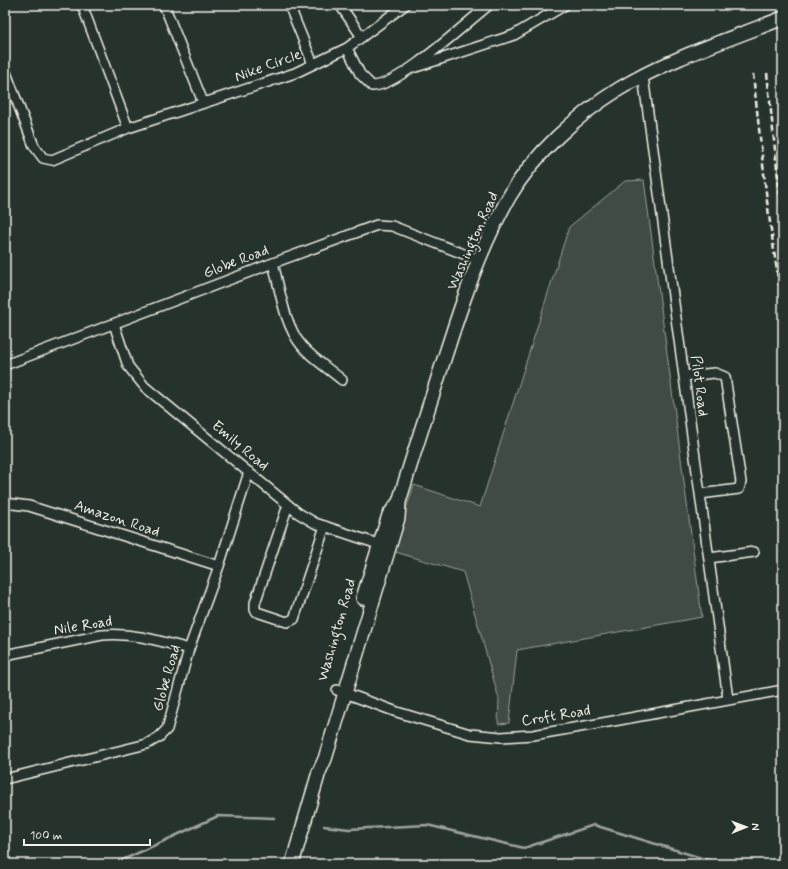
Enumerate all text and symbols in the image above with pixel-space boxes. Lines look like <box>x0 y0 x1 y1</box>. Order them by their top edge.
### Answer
street label: Nike Circle <box>232 45 304 87</box>
street label: Washington Road <box>442 189 505 294</box>
street label: Globe Road <box>200 240 272 284</box>
street label: Pilot Road <box>685 354 713 418</box>
street label: Emily Road <box>207 416 273 476</box>
street label: Amazon Road <box>72 496 162 542</box>
street label: Washington Road <box>313 576 362 684</box>
street label: Nile Road <box>52 611 114 640</box>
street label: Globe Road <box>148 642 186 714</box>
street label: Croft Road <box>520 701 592 731</box>
north arrow <box>726 807 766 847</box>
scale bar <box>24 821 150 847</box>
text: N <box>748 823 762 831</box>
text: 100 m <box>30 828 62 844</box>

